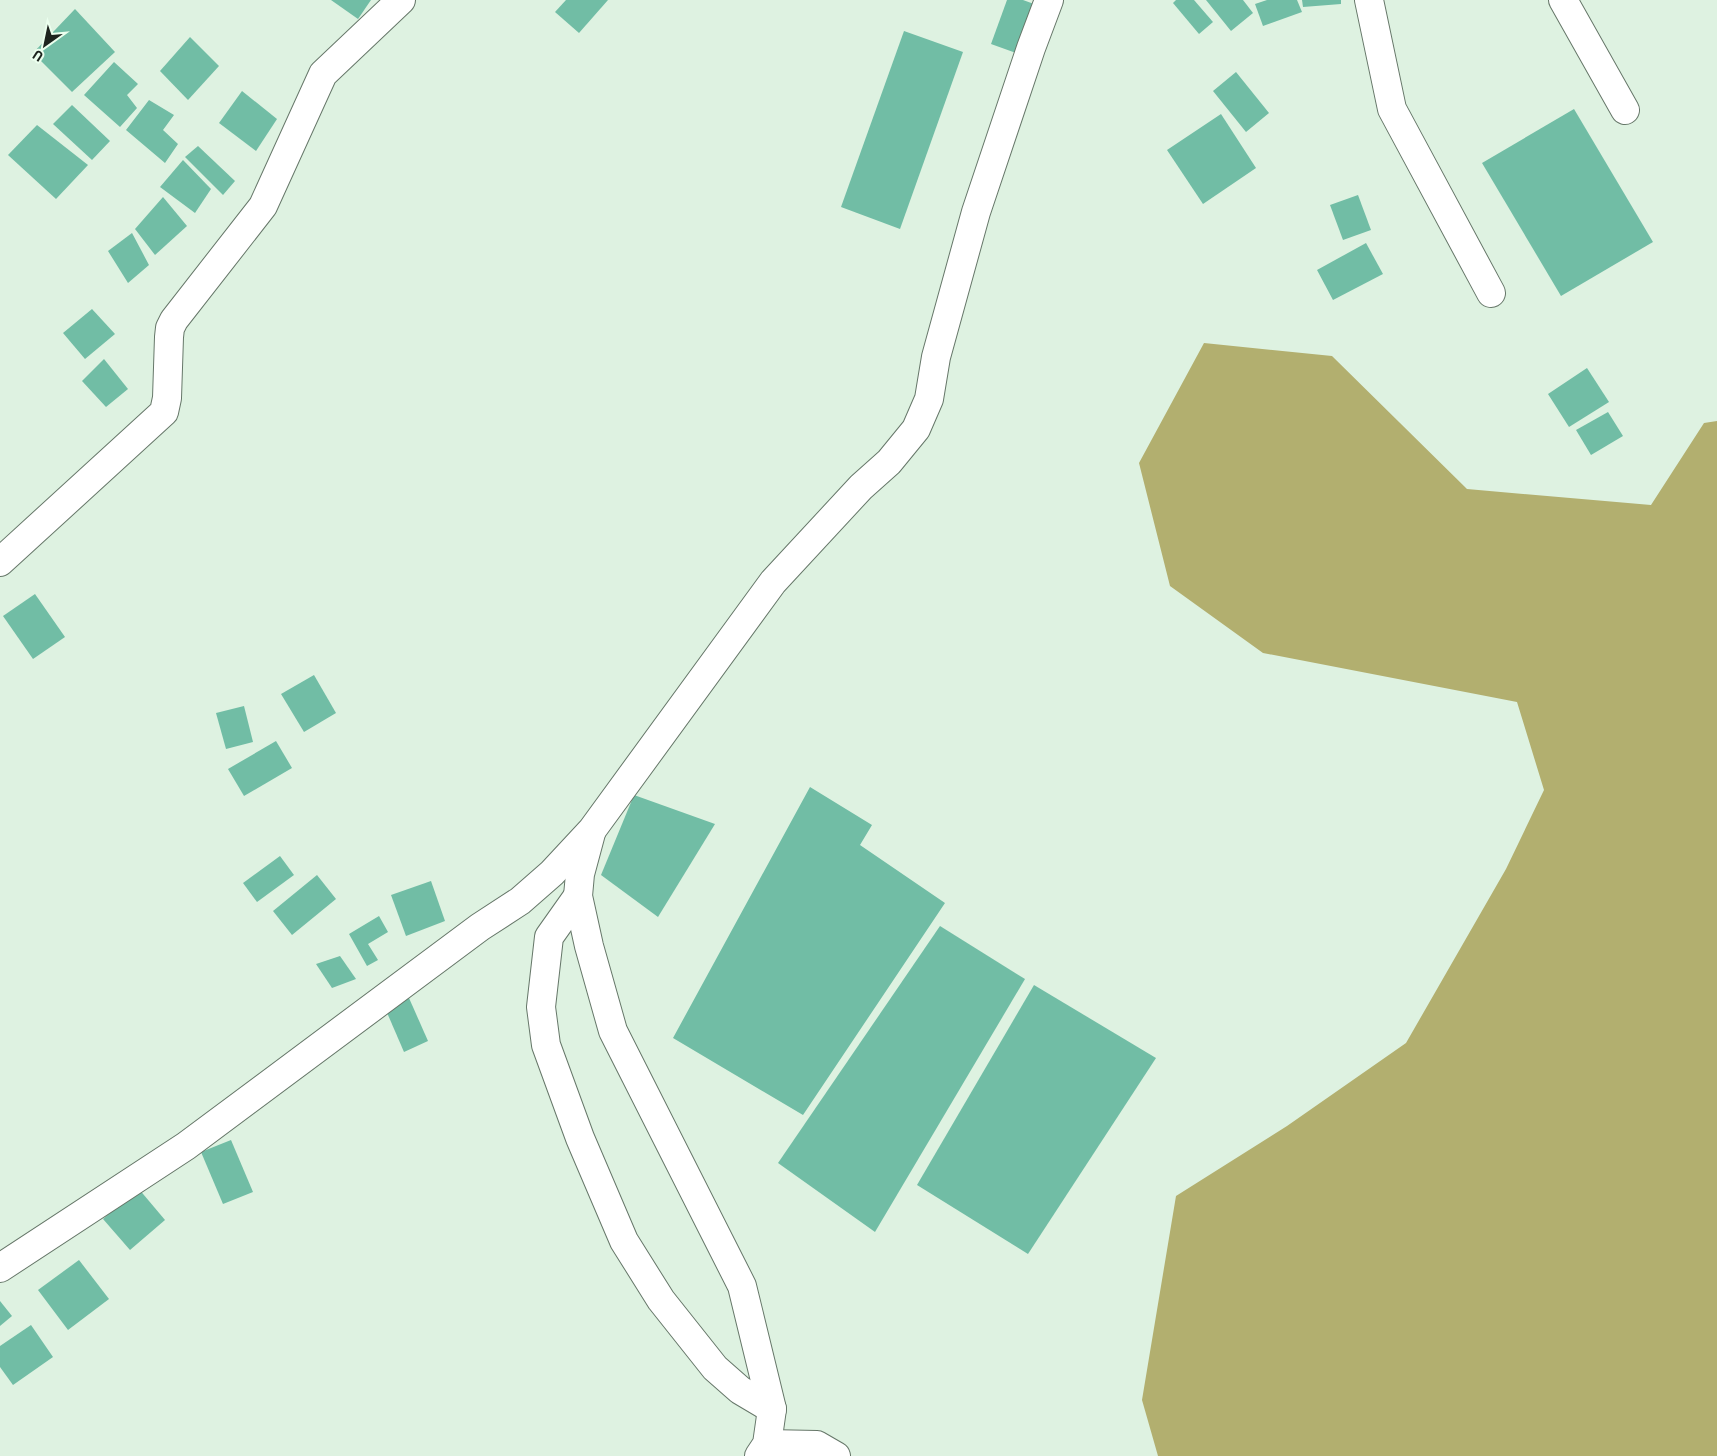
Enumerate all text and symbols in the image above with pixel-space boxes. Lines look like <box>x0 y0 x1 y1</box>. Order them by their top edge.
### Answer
north arrow <box>20 20 70 70</box>
text: U <box>29 47 46 66</box>

